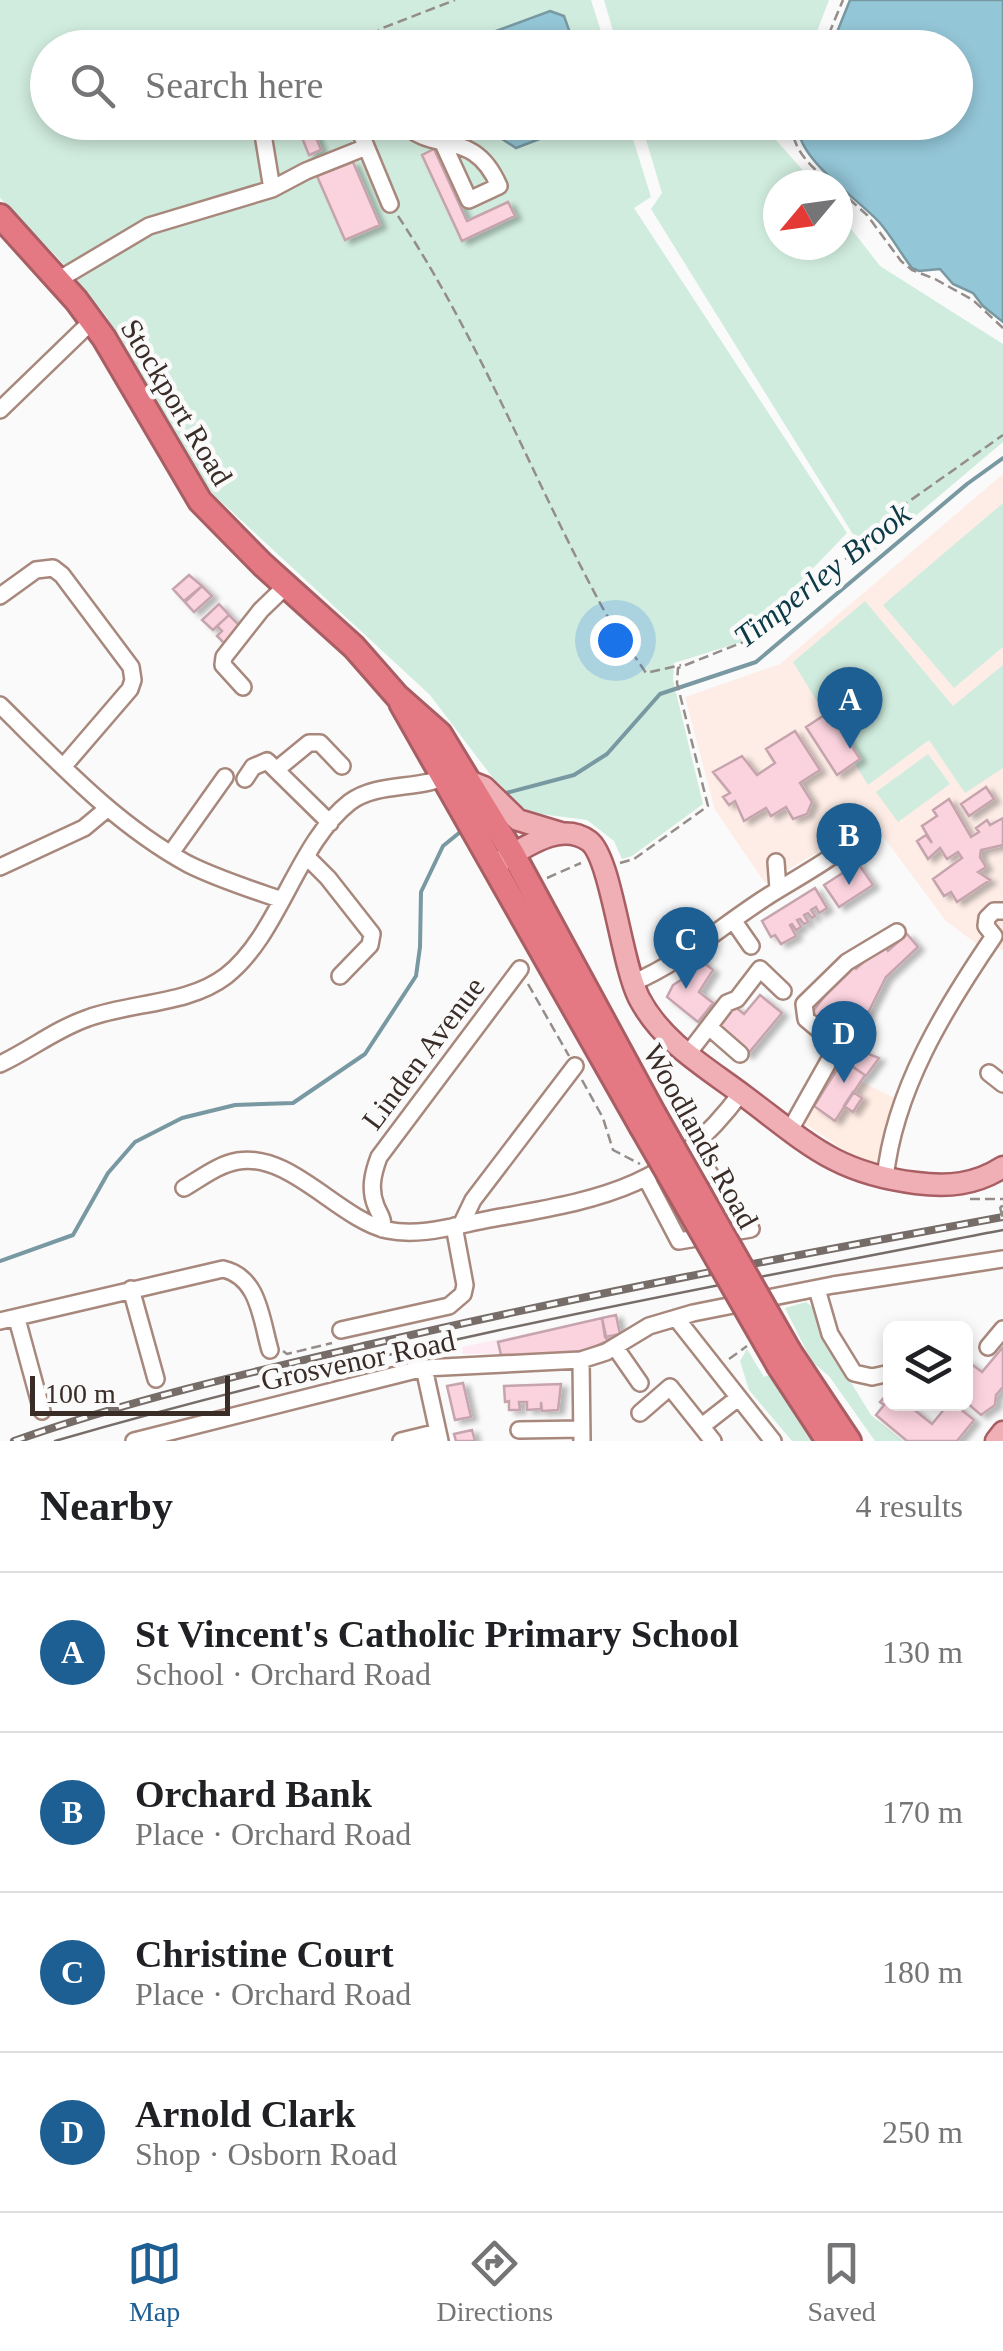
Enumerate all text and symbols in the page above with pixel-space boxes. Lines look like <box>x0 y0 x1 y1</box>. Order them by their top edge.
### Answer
search box <box>30 30 973 140</box>
icon: search <box>65 58 120 113</box>
text: Search here <box>145 64 323 106</box>
north arrow <box>763 170 853 260</box>
street label: Stockport Road <box>115 313 239 491</box>
water label: Timperley Brook <box>727 495 918 655</box>
your location <box>590 615 641 666</box>
pin: A <box>818 666 882 749</box>
pin: B <box>816 802 882 885</box>
pin: C <box>654 906 718 989</box>
street label: Linden Avenue <box>355 970 491 1136</box>
pin: D <box>812 1000 876 1083</box>
street label: Woodlands Road <box>637 1038 765 1234</box>
map controls <box>883 1321 973 1411</box>
button: layers <box>883 1321 973 1411</box>
street label: Grosvenor Road <box>258 1323 458 1397</box>
scale bar <box>30 1371 230 1416</box>
text: 100 m <box>45 1378 116 1409</box>
text: Nearby <box>40 1483 173 1529</box>
text: 4 results <box>855 1488 963 1524</box>
text: St Vincent's Catholic Primary School <box>135 1613 739 1655</box>
text: A <box>61 1634 84 1670</box>
text: 130 m <box>882 1634 963 1670</box>
text: School · Orchard Road <box>135 1656 431 1692</box>
text: Orchard Bank <box>135 1773 372 1815</box>
text: B <box>62 1794 83 1830</box>
text: 170 m <box>882 1794 963 1830</box>
text: Place · Orchard Road <box>135 1816 411 1852</box>
text: Christine Court <box>135 1933 394 1975</box>
text: C <box>61 1954 84 1990</box>
text: 180 m <box>882 1954 963 1990</box>
text: Place · Orchard Road <box>135 1976 411 2012</box>
text: Arnold Clark <box>135 2093 356 2135</box>
text: D <box>61 2114 84 2150</box>
text: 250 m <box>882 2114 963 2150</box>
text: Shop · Osborn Road <box>135 2136 397 2172</box>
tab: Map <box>127 2236 182 2328</box>
tab: Directions <box>436 2236 553 2328</box>
tab: Saved <box>807 2236 876 2328</box>

